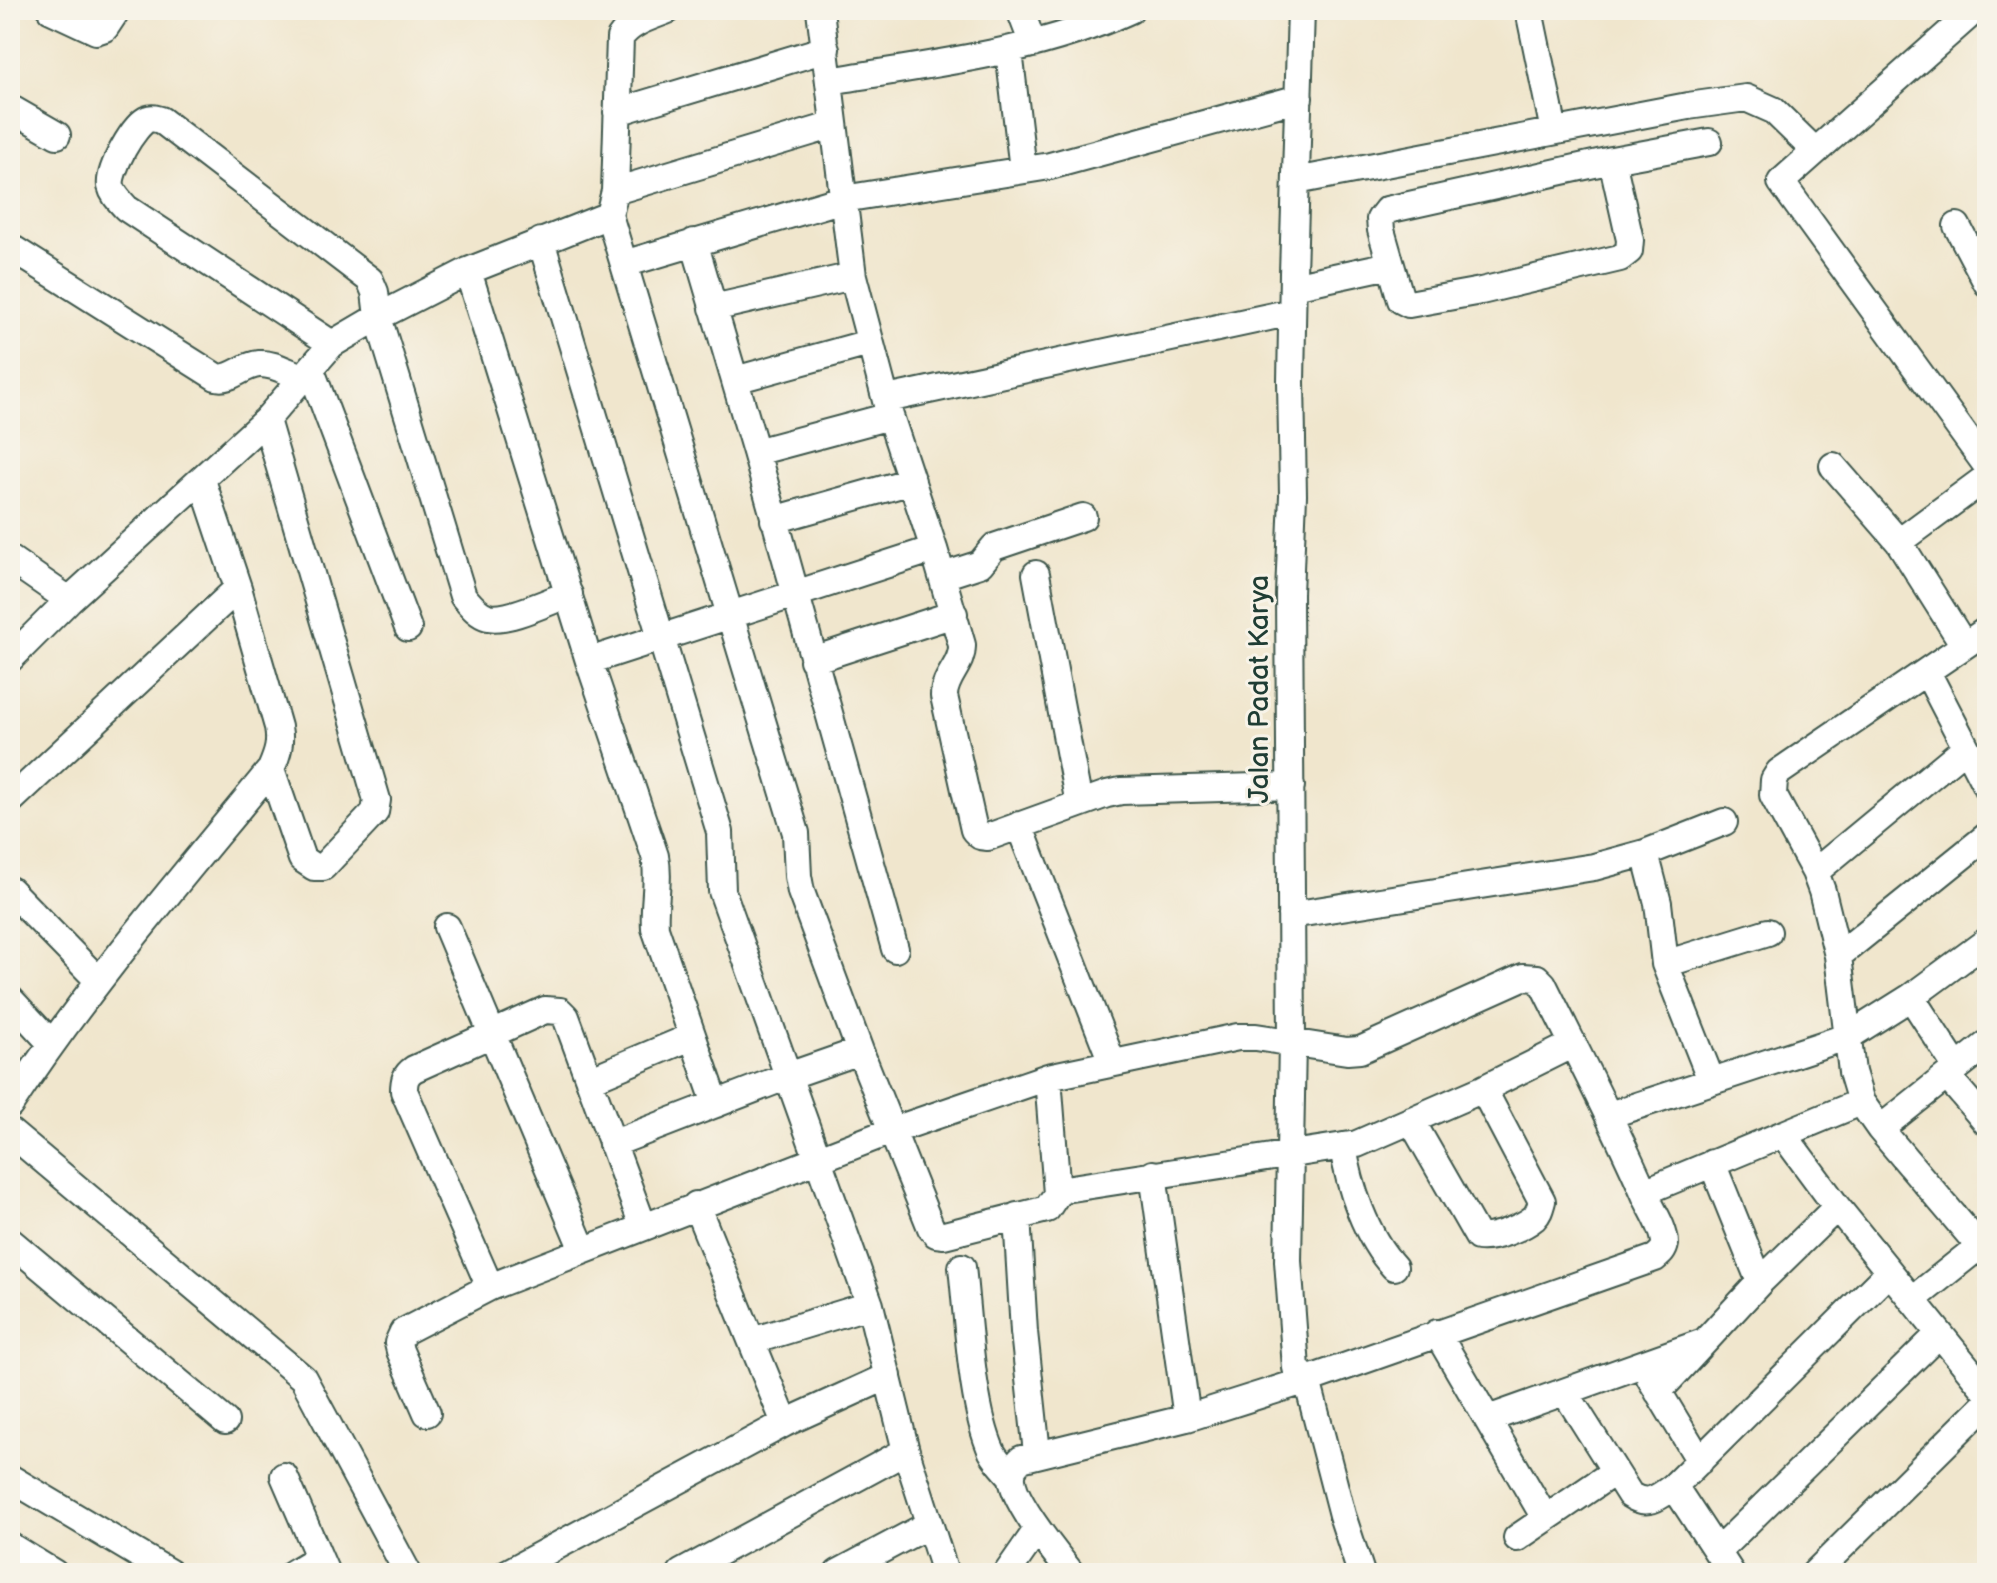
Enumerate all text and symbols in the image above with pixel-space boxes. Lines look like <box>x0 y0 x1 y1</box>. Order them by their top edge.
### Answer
street label: Jalan Padat Karya <box>1243 575 1276 803</box>

